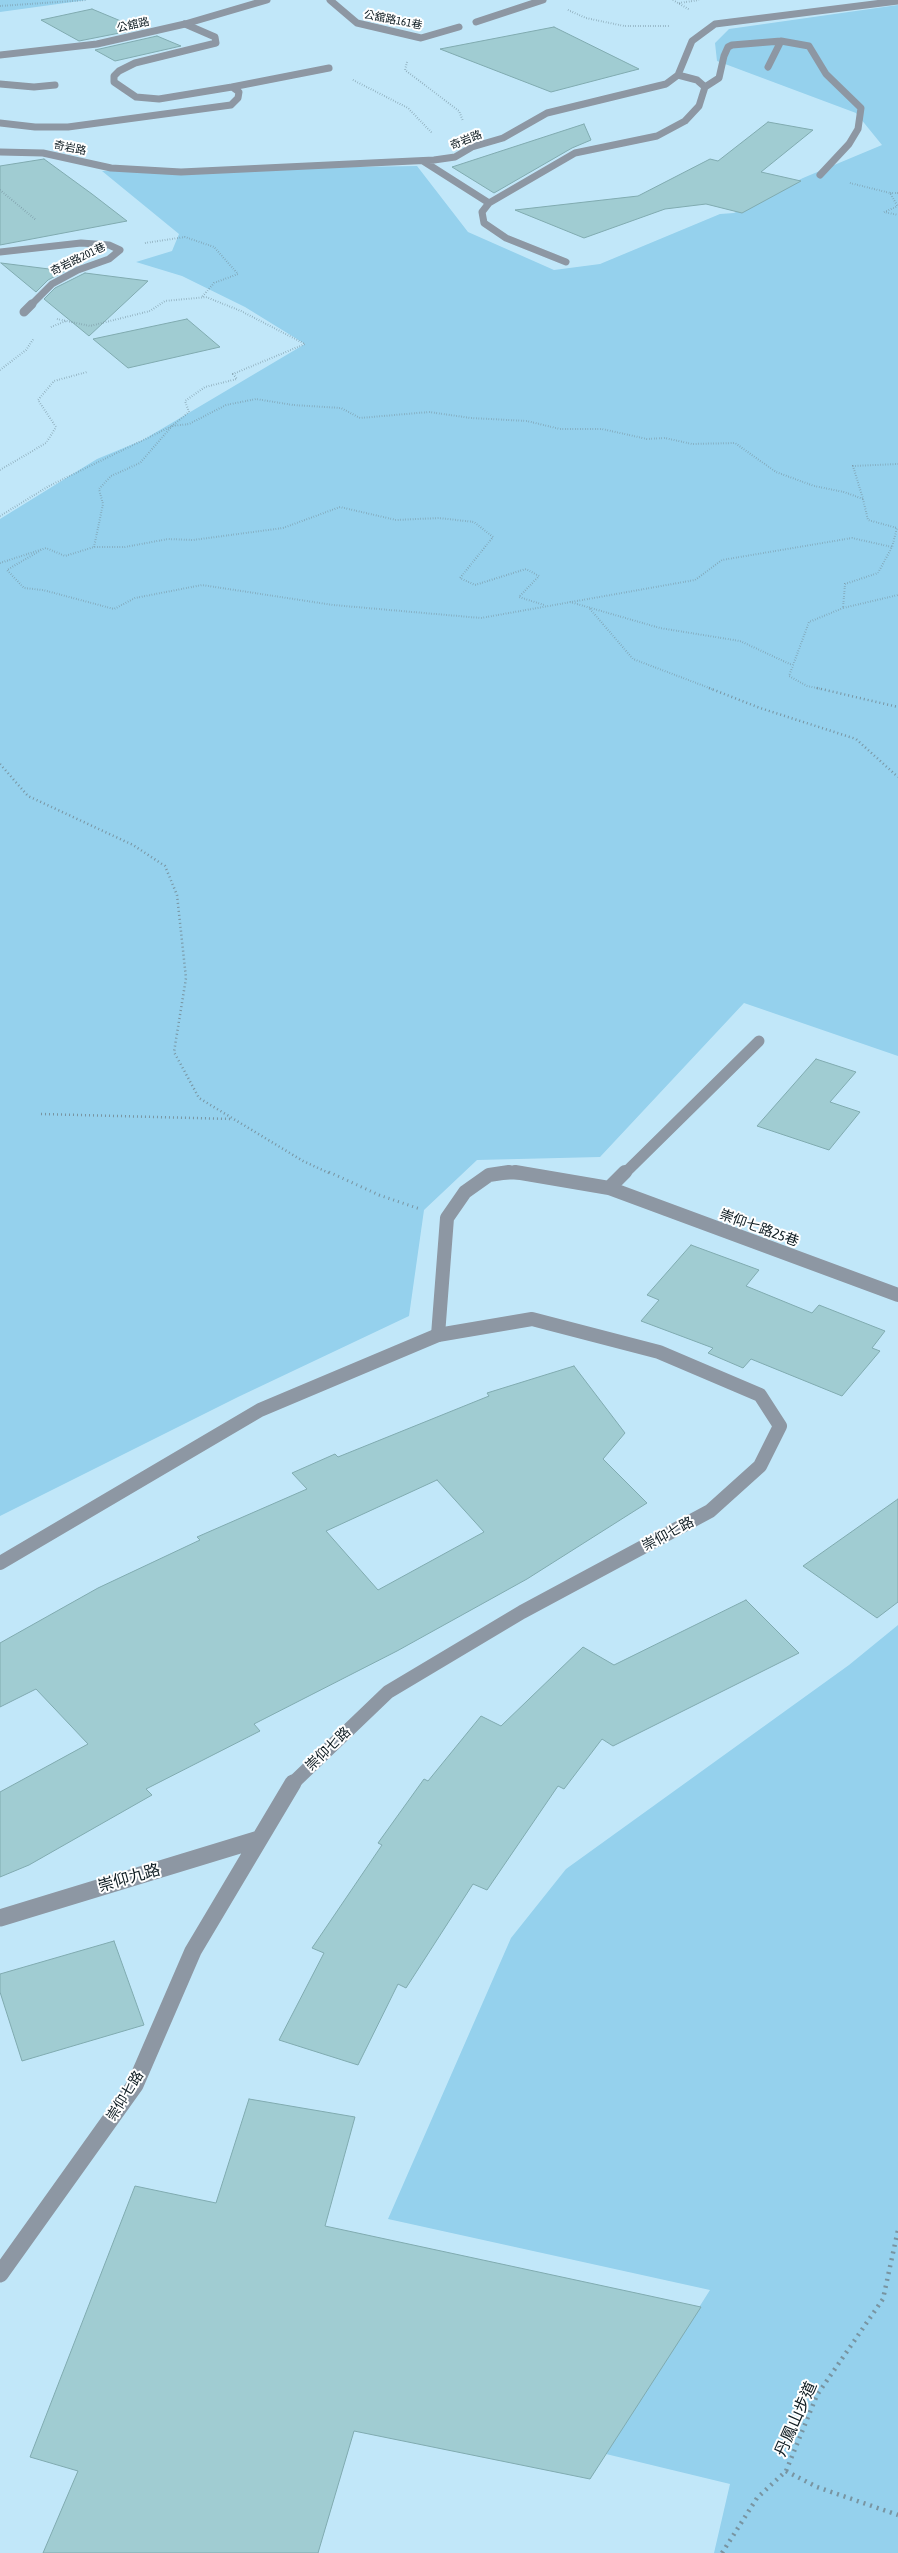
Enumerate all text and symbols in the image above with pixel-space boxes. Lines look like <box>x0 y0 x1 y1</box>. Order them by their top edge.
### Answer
street label: 公舘路161巷 <box>363 8 423 32</box>
street label: 公舘路 <box>115 15 151 35</box>
street label: 奇岩路 <box>448 128 484 152</box>
street label: 奇岩路 <box>53 138 87 158</box>
street label: 奇岩路201巷 <box>48 240 108 278</box>
street label: 崇仰七路25巷 <box>717 1206 801 1250</box>
street label: 崇仰七路 <box>639 1513 697 1555</box>
street label: 崇仰七路 <box>302 1724 354 1774</box>
street label: 崇仰九路 <box>96 1860 162 1896</box>
street label: 崇仰七路 <box>103 2068 147 2124</box>
street label: 丹鳳山步道 <box>771 2379 821 2459</box>

